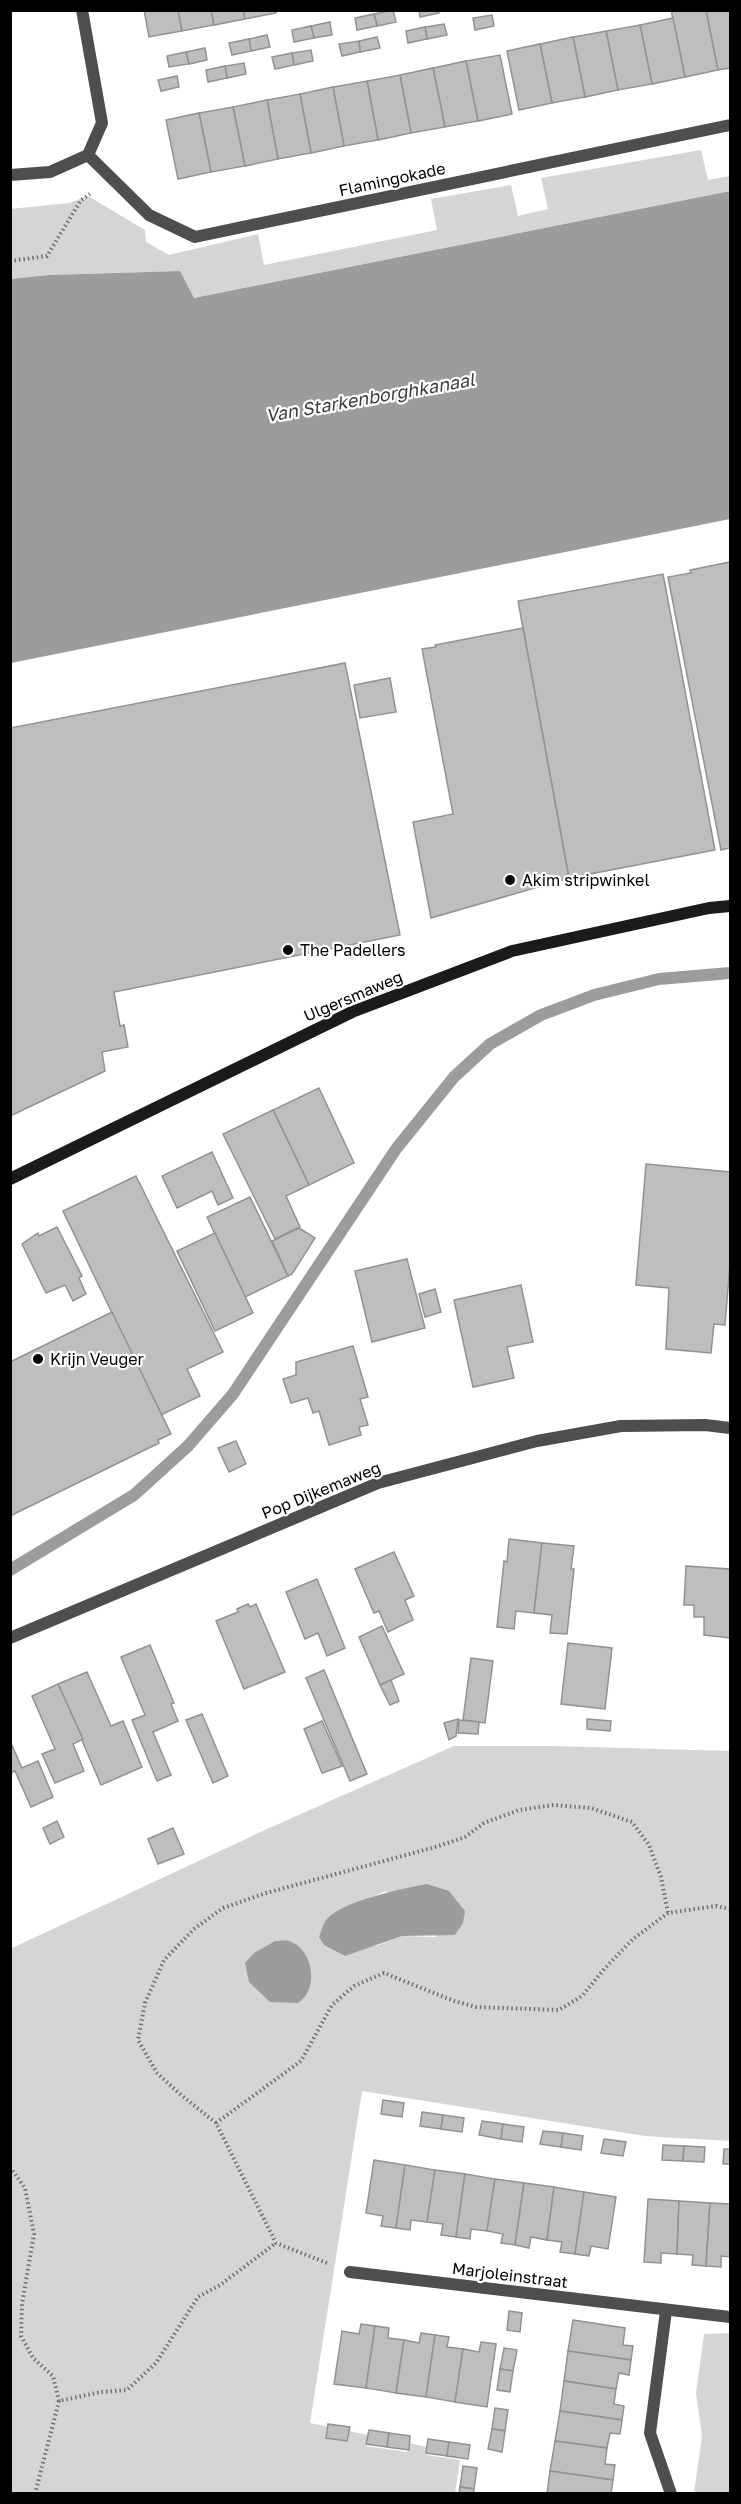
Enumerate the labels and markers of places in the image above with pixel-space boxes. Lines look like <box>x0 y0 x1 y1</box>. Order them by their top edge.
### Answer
place label: Akim stripwinkel <box>522 870 650 890</box>
marker: Akim stripwinkel <box>503 873 517 887</box>
place label: The Padellers <box>300 940 406 960</box>
marker: The Padellers <box>281 943 295 957</box>
place label: Krijn Veuger <box>50 1349 144 1369</box>
marker: Krijn Veuger <box>31 1352 45 1366</box>

